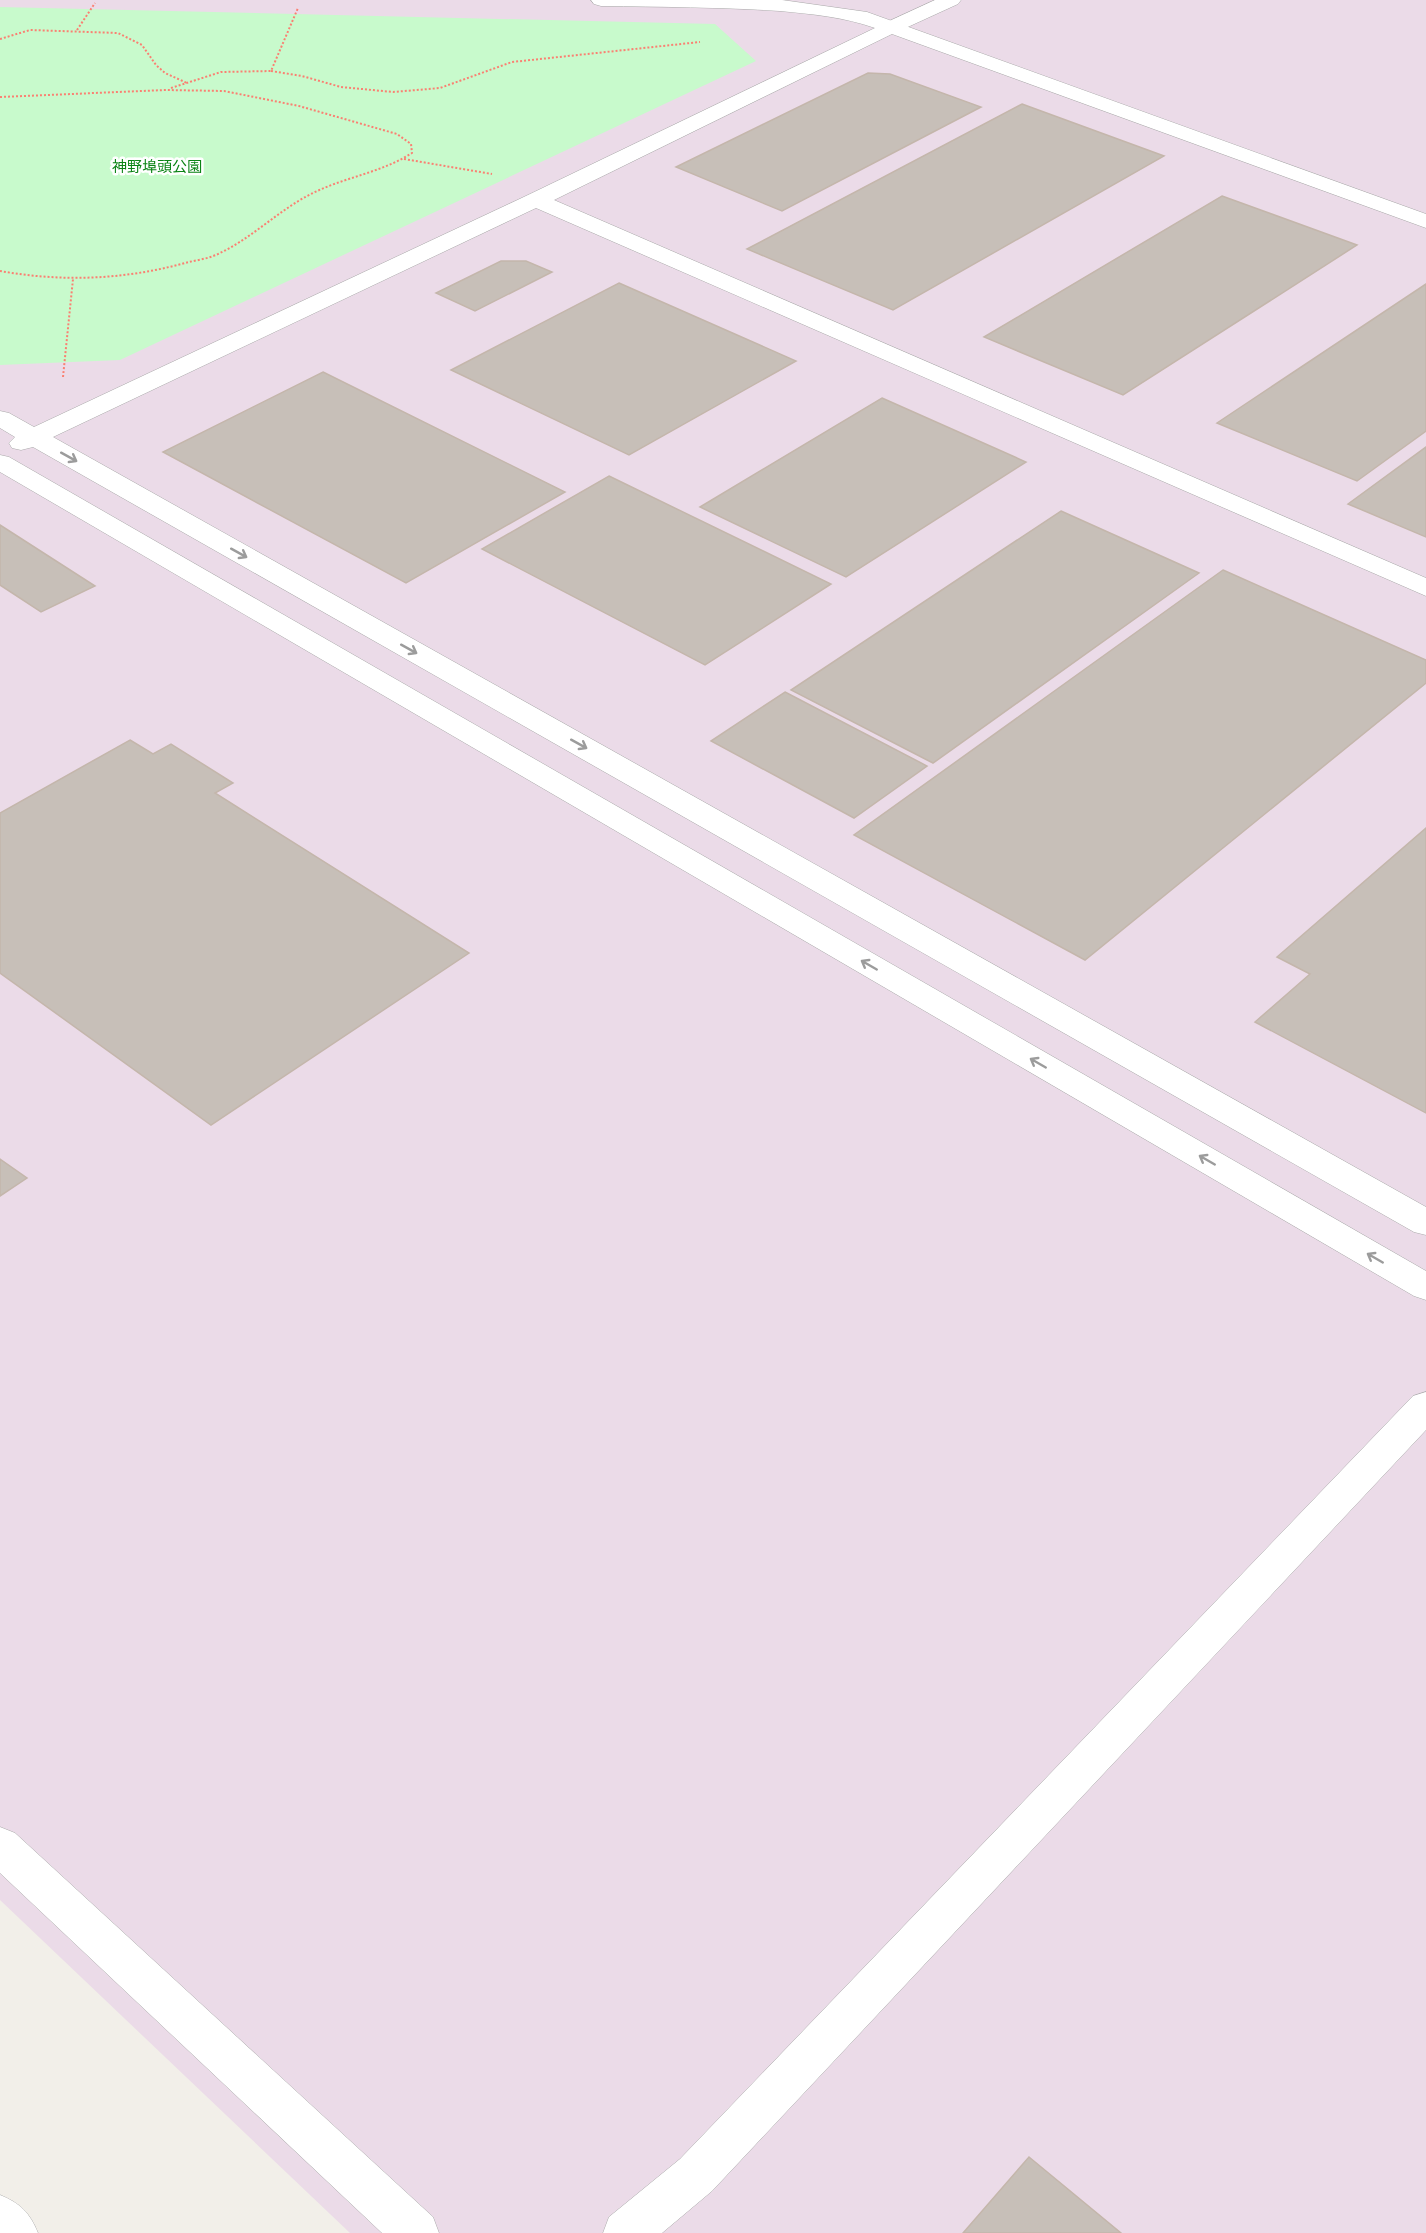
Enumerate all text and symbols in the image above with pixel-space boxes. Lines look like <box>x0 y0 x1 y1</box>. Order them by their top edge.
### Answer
park label: 神野埠頭公園 <box>112 158 202 176</box>
one-way arrow <box>60 451 77 463</box>
one-way arrow <box>230 547 247 559</box>
one-way arrow <box>400 643 417 655</box>
one-way arrow <box>570 739 587 751</box>
one-way arrow <box>861 959 878 971</box>
one-way arrow <box>1030 1056 1047 1068</box>
one-way arrow <box>1199 1154 1216 1166</box>
one-way arrow <box>1367 1252 1384 1264</box>

